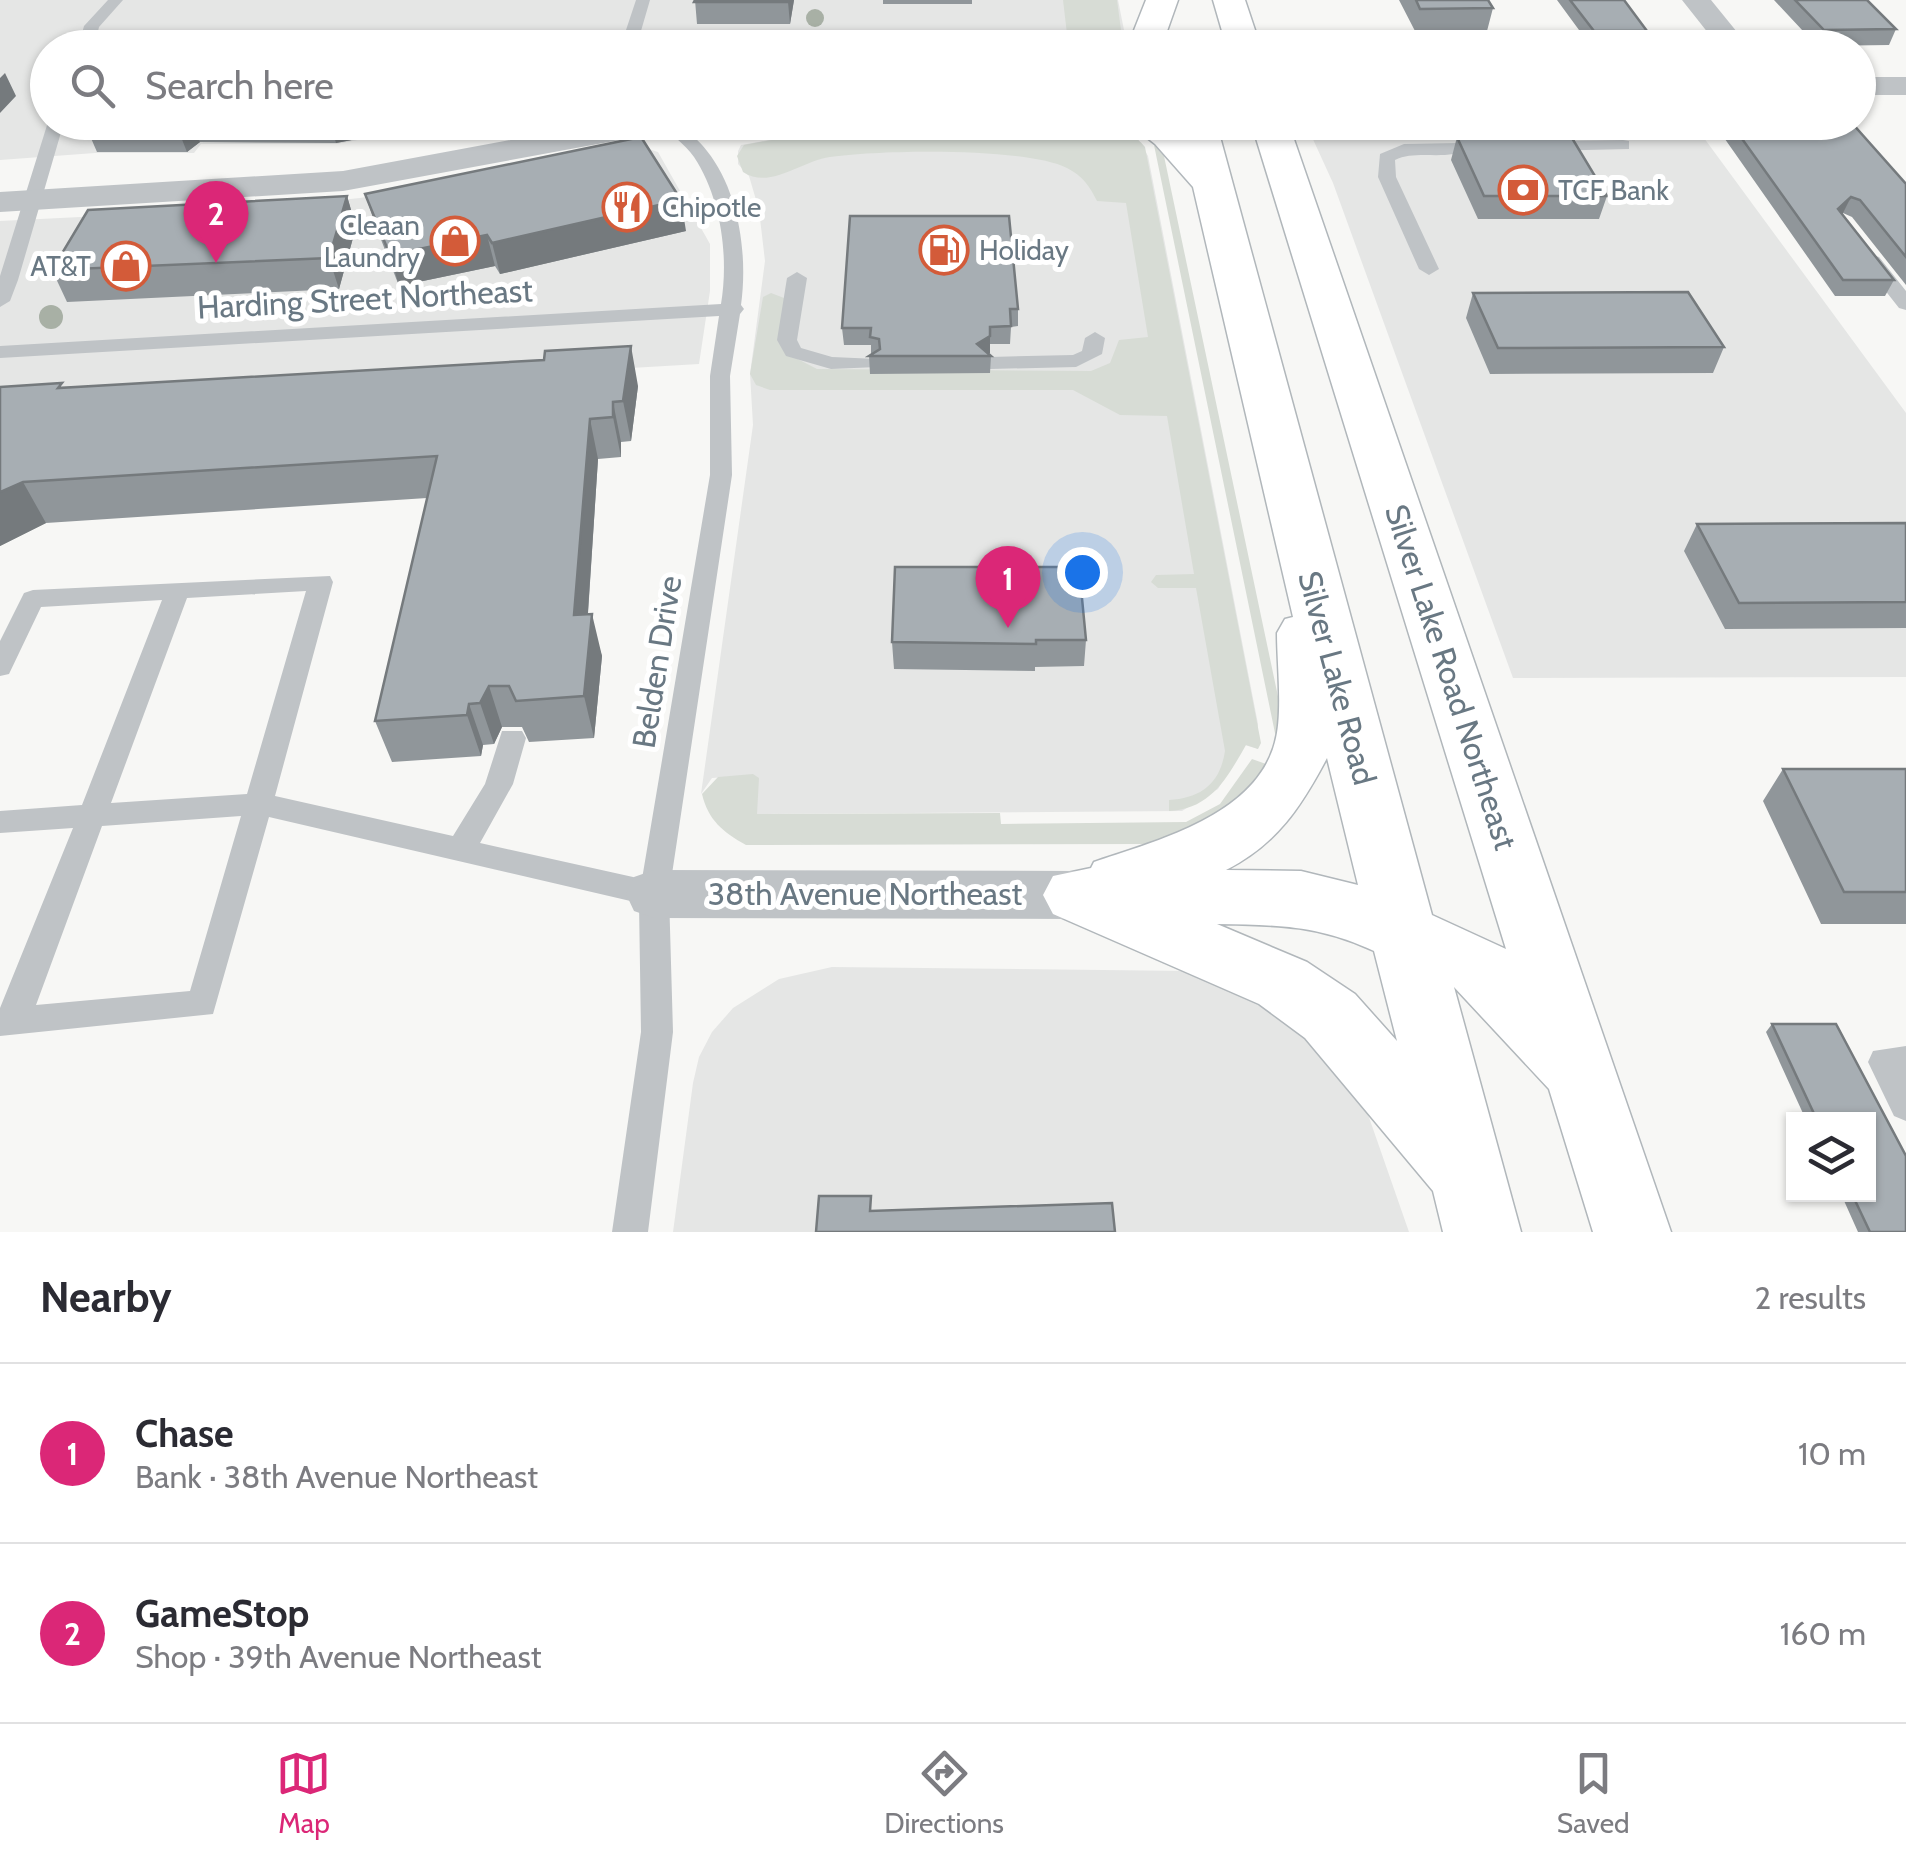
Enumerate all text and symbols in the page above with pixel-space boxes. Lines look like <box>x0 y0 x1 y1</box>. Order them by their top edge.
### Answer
search box <box>30 30 1876 140</box>
icon: search <box>65 58 120 113</box>
text: Search here <box>145 62 334 109</box>
bank icon: TCF Bank <box>1497 164 1549 216</box>
place label: TCF Bank <box>1558 173 1669 207</box>
pin: 2 <box>184 180 248 263</box>
restaurant icon: Chipotle <box>601 181 653 233</box>
place label: Chipotle <box>662 190 761 224</box>
place label: Cleaan Laundry <box>324 208 420 274</box>
shop icon: Cleaan Laundry <box>429 215 481 267</box>
fuel station icon: Holiday <box>918 224 970 276</box>
place label: Holiday <box>979 233 1069 267</box>
shop icon: AT&T <box>100 240 152 292</box>
place label: AT&T <box>30 249 91 283</box>
street label: Harding Street Northeast <box>196 270 534 327</box>
street label: Silver Lake Road Northeast <box>1377 499 1526 855</box>
pin: 1 <box>976 546 1040 628</box>
your location <box>1057 547 1108 598</box>
street label: Silver Lake Road <box>1290 567 1385 789</box>
street label: Belden Drive <box>624 573 689 751</box>
street label: 38th Avenue Northeast <box>708 874 1022 913</box>
map controls <box>1786 1112 1876 1202</box>
button: layers <box>1786 1112 1876 1202</box>
text: Nearby <box>40 1271 172 1323</box>
text: 2 results <box>1755 1278 1866 1317</box>
text: Chase <box>135 1410 234 1457</box>
text: 1 <box>67 1434 78 1473</box>
text: 10 m <box>1798 1434 1866 1473</box>
text: Bank · 38th Avenue Northeast <box>135 1457 538 1496</box>
text: GameStop <box>135 1590 309 1637</box>
text: 2 <box>64 1614 81 1653</box>
text: 160 m <box>1780 1614 1866 1653</box>
text: Shop · 39th Avenue Northeast <box>135 1637 541 1676</box>
tab: Map <box>276 1746 331 1840</box>
tab: Directions <box>884 1746 1004 1840</box>
tab: Saved <box>1557 1746 1630 1840</box>

